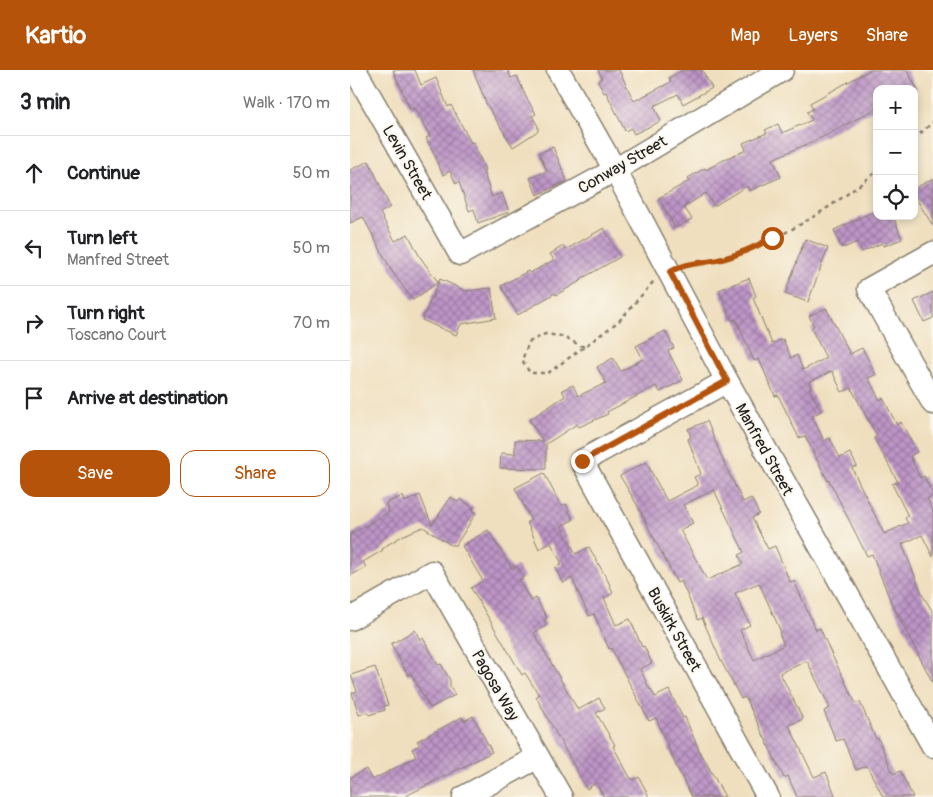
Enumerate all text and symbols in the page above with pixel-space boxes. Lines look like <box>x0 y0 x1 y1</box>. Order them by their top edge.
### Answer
text: Kartio <box>25 21 86 50</box>
text: Map <box>731 24 760 47</box>
text: Layers <box>788 24 838 47</box>
text: Share <box>866 24 908 47</box>
map controls <box>873 85 918 220</box>
button: + <box>873 85 918 130</box>
text: 3 min <box>20 89 70 116</box>
text: Walk · 170 m <box>243 93 330 113</box>
street label: Levin Street <box>378 122 437 204</box>
button: − <box>873 130 918 175</box>
street label: Conway Street <box>575 131 671 198</box>
icon: ahead <box>20 159 48 187</box>
text: Continue <box>67 161 140 185</box>
text: 50 m <box>293 163 330 183</box>
button: locate <box>873 175 918 220</box>
text: Turn left <box>67 226 137 250</box>
route start <box>761 227 784 250</box>
icon: left <box>20 234 48 262</box>
text: 50 m <box>293 238 330 258</box>
text: Manfred Street <box>67 250 169 270</box>
text: Turn right <box>67 301 145 325</box>
icon: right <box>20 309 48 337</box>
text: 70 m <box>293 313 330 333</box>
text: Toscano Court <box>67 325 166 345</box>
icon: arrive <box>20 384 48 412</box>
text: Arrive at destination <box>67 386 228 410</box>
street label: Manfred Street <box>731 400 798 499</box>
button: Save <box>20 450 170 497</box>
button: Share <box>180 450 330 497</box>
route end <box>571 450 594 473</box>
street label: Buskirk Street <box>643 584 706 675</box>
street label: Pagosa Way <box>467 647 523 725</box>

